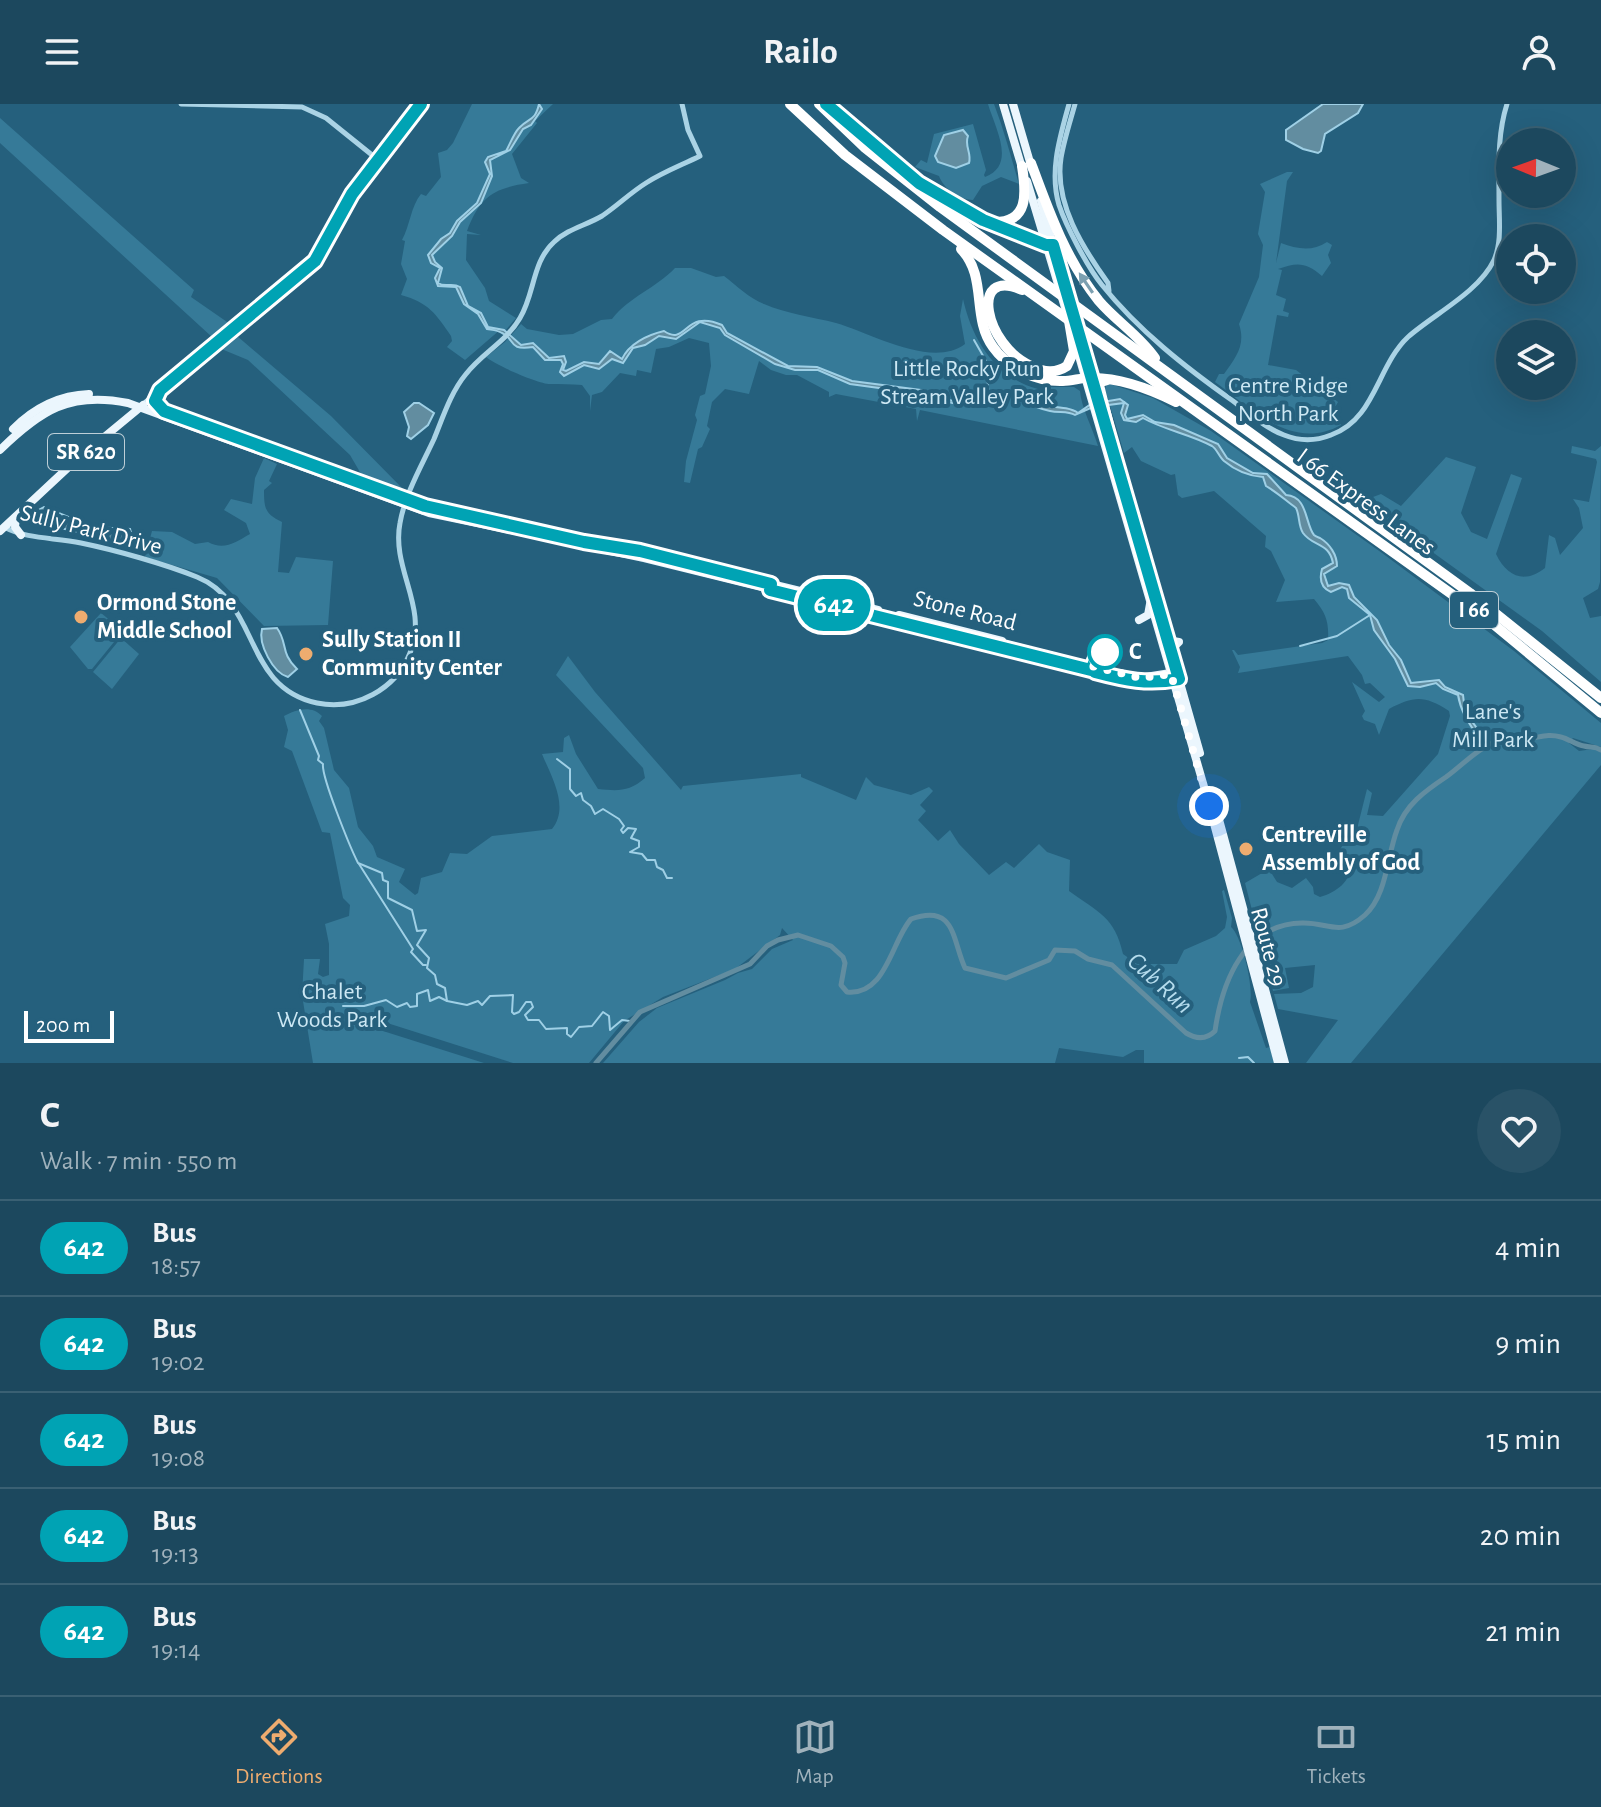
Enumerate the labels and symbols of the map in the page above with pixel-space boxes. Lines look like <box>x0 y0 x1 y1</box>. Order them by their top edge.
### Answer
north arrow <box>1496 128 1576 208</box>
one-way arrow <box>1079 272 1094 293</box>
park label: Little Rocky Run Stream Valley Park <box>880 357 1054 409</box>
park label: Centre Ridge North Park <box>1228 374 1348 426</box>
road number: SR 620 <box>48 434 124 470</box>
street label: I 66 Express Lanes <box>1292 444 1440 560</box>
street label: Sully Park Drive <box>18 501 164 559</box>
line badge: 642 <box>788 579 880 631</box>
street label: Stone Road <box>911 587 1019 635</box>
place label: Ormond Stone Middle School <box>97 591 236 643</box>
road number: I 66 <box>1450 592 1498 628</box>
marker: Ormond Stone Middle School <box>72 608 90 626</box>
place label: Sully Station II Community Center <box>322 628 502 680</box>
marker: C <box>1088 635 1122 669</box>
place label: C <box>1129 640 1142 664</box>
marker: Sully Station II Community Center <box>297 645 315 663</box>
park label: Lane's Mill Park <box>1452 700 1534 752</box>
your location <box>1189 786 1229 826</box>
place label: Centreville Assembly of God <box>1262 823 1420 875</box>
marker: Centreville Assembly of God <box>1237 840 1255 858</box>
street label: Route 29 <box>1246 905 1290 989</box>
water label: Cub Run <box>1122 947 1198 1019</box>
park label: Chalet Woods Park <box>277 980 387 1032</box>
scale bar <box>24 1007 114 1043</box>

